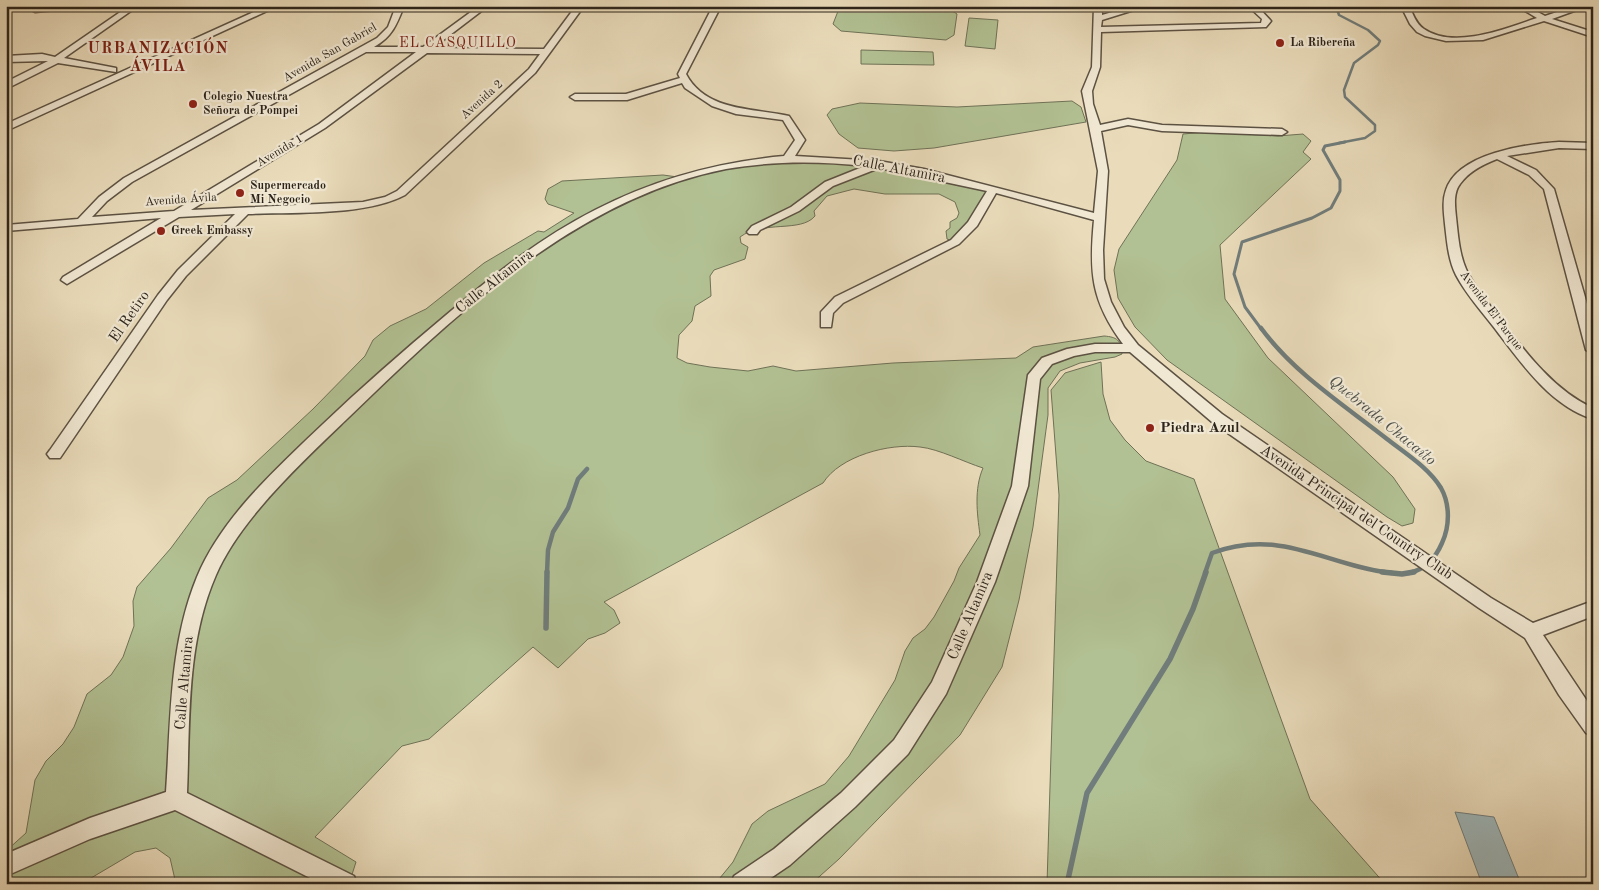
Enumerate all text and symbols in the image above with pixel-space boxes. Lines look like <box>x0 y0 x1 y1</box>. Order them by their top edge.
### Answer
street label: Avenida San Gabriel <box>281 21 379 85</box>
district label: EL CASQUILLO <box>399 36 517 50</box>
district label: URBANIZACIÓN ÁVILA <box>87 37 229 75</box>
marker: La Ribereña <box>1274 37 1286 49</box>
place label: La Ribereña <box>1290 37 1355 49</box>
street label: Avenida 2 <box>459 78 505 122</box>
place label: Colegio Nuestra Señora de Pompei <box>203 91 299 117</box>
marker: Colegio Nuestra Señora de Pompei <box>187 98 199 110</box>
street label: Avenida 1 <box>255 132 305 170</box>
street label: Calle Altamira <box>851 154 947 186</box>
place label: Supermercado Mi Negocio <box>250 180 326 206</box>
marker: Supermercado Mi Negocio <box>234 187 246 199</box>
street label: Avenida Ávila <box>144 189 217 209</box>
marker: Greek Embassy <box>155 225 167 237</box>
place label: Greek Embassy <box>171 225 253 237</box>
street label: Calle Altamira <box>453 247 537 317</box>
street label: Avenida El Parque <box>1457 269 1525 353</box>
street label: El Retiro <box>107 288 153 346</box>
water label: Quebrada Chacaíto <box>1325 373 1439 469</box>
place label: Piedra Azul <box>1160 421 1240 436</box>
marker: Piedra Azul <box>1144 422 1156 434</box>
street label: Avenida Principal del Country Club <box>1257 443 1455 583</box>
street label: Calle Altamira <box>946 569 997 662</box>
street label: Calle Altamira <box>173 635 197 731</box>

